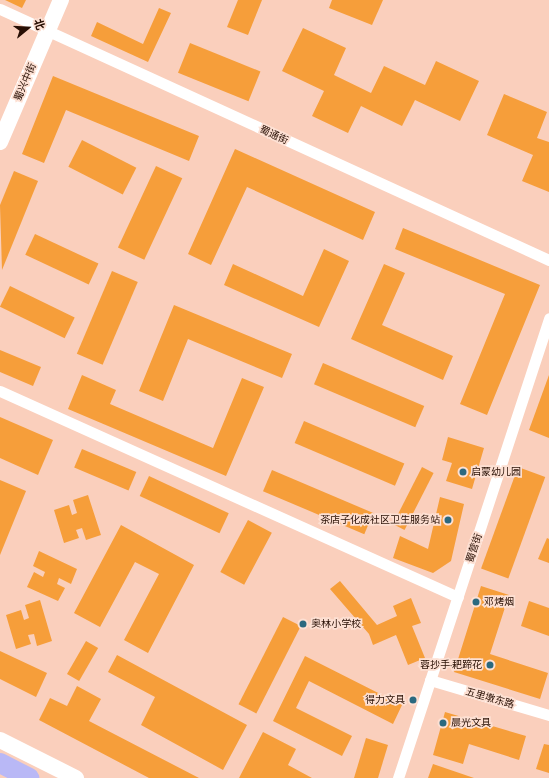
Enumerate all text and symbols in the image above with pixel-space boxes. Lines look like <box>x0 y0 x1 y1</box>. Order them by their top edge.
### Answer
north arrow <box>8 8 48 48</box>
text: 北 <box>32 17 48 31</box>
street label: 蜀兴中街 <box>12 61 38 103</box>
street label: 蜀通街 <box>258 123 290 147</box>
place label: 启蒙幼儿园 <box>471 466 521 478</box>
marker: 启蒙幼儿园 <box>458 467 468 477</box>
place label: 茶店子化成社区卫生服务站 <box>320 514 440 526</box>
marker: 茶店子化成社区卫生服务站 <box>443 515 453 525</box>
street label: 蜀营街 <box>464 532 484 564</box>
place label: 邓烤烟 <box>484 596 514 608</box>
marker: 邓烤烟 <box>471 597 481 607</box>
place label: 奥林小学校 <box>311 618 361 630</box>
marker: 奥林小学校 <box>298 619 308 629</box>
place label: 蓉抄手·耙蹄花 <box>420 659 482 671</box>
marker: 蓉抄手·耙蹄花 <box>485 660 495 670</box>
street label: 五里墩东路 <box>464 685 516 711</box>
place label: 得力文具 <box>365 694 405 706</box>
marker: 得力文具 <box>408 695 418 705</box>
place label: 晨光文具 <box>451 717 491 729</box>
marker: 晨光文具 <box>438 718 448 728</box>

